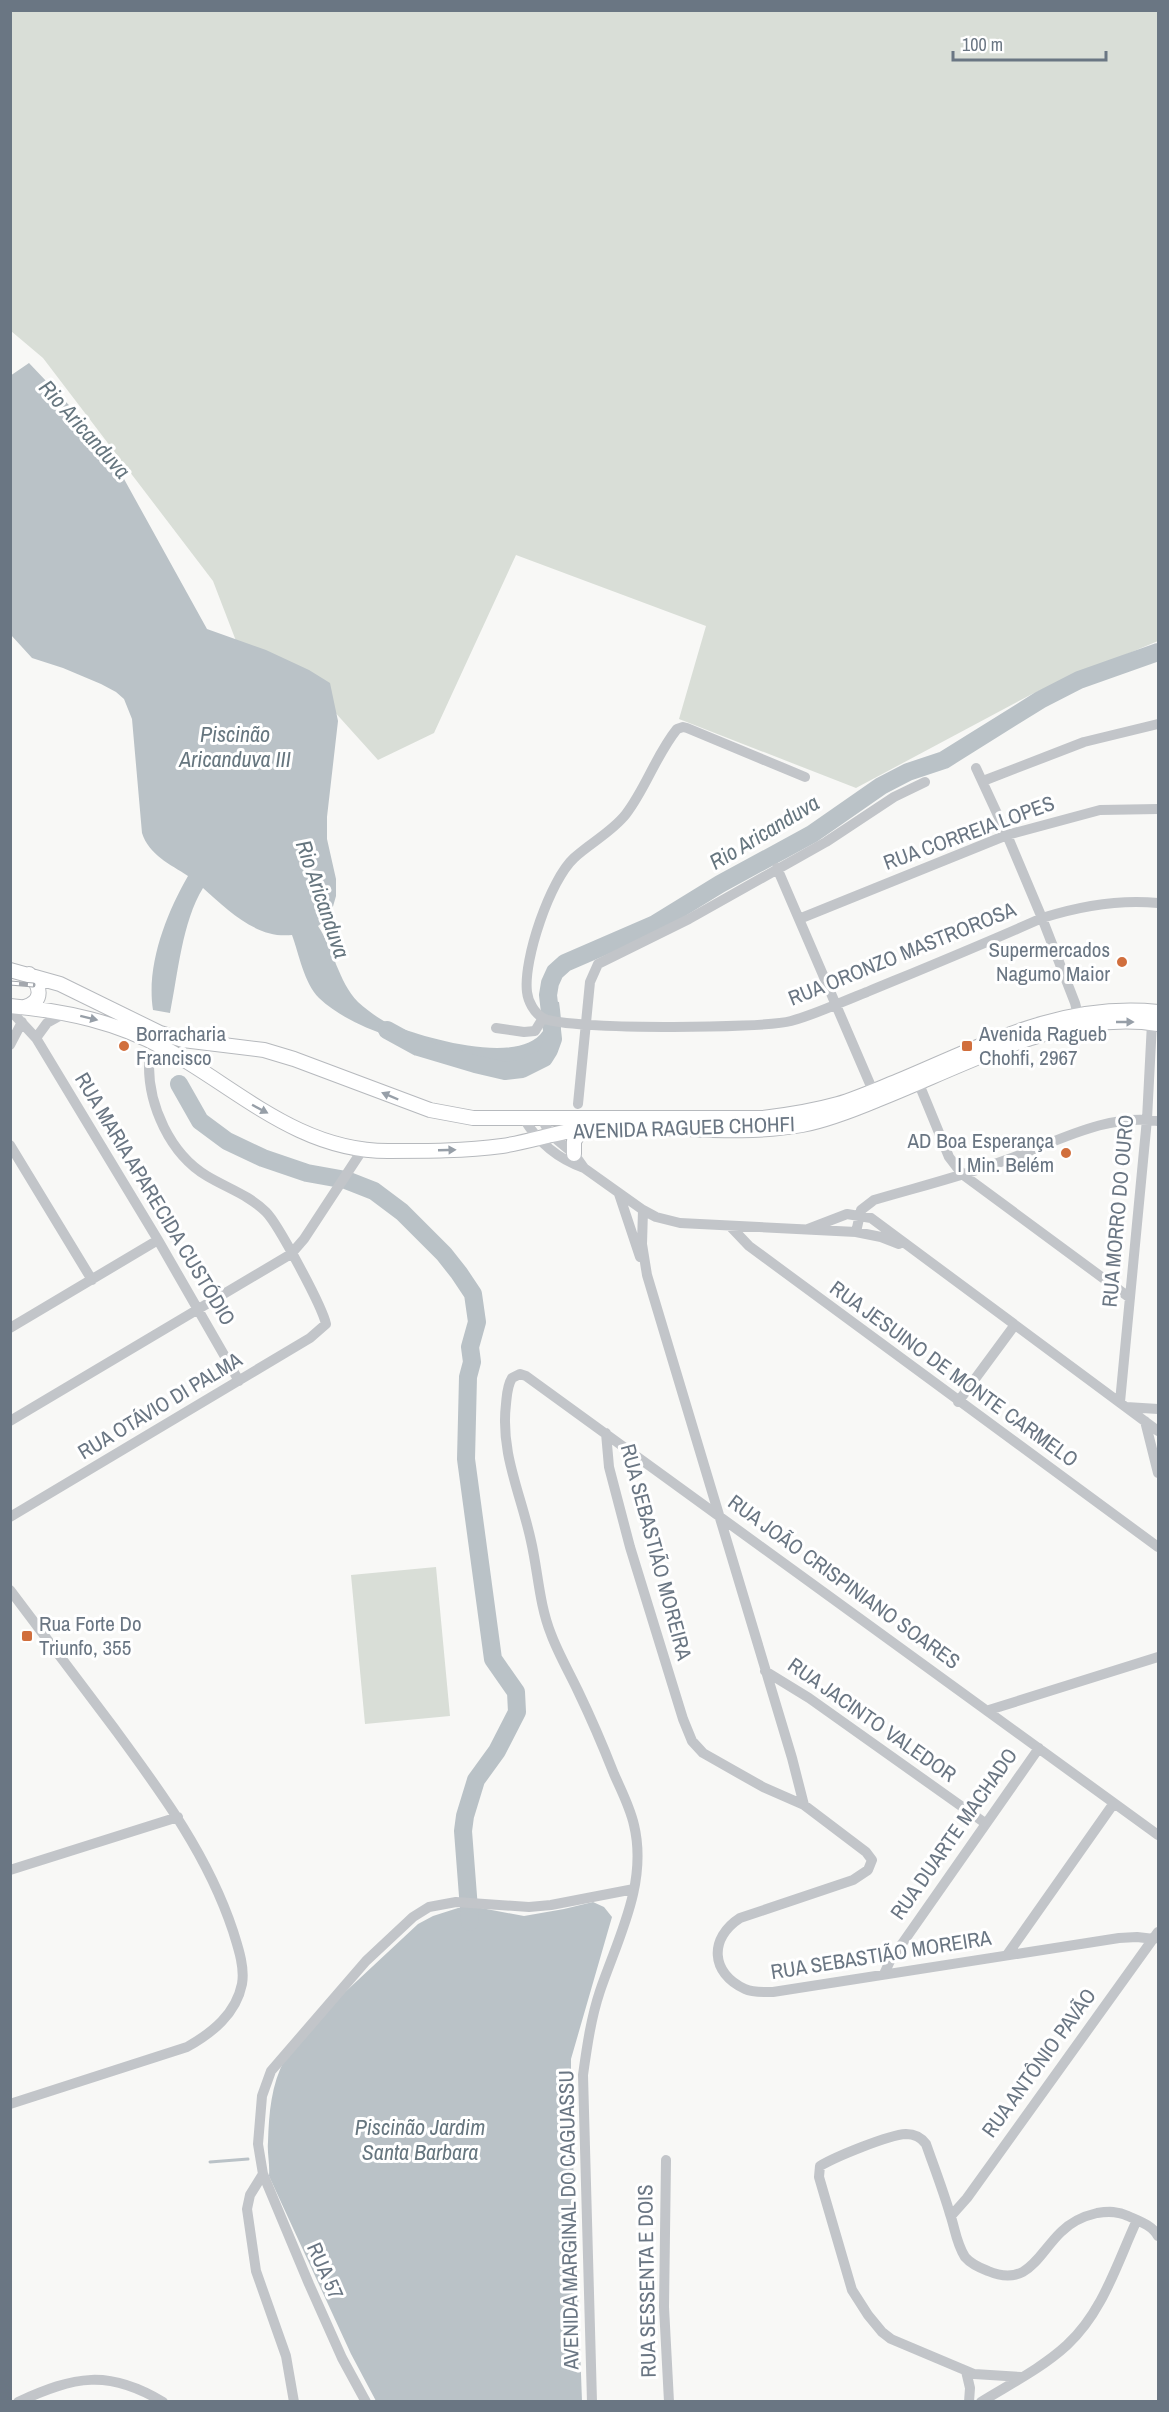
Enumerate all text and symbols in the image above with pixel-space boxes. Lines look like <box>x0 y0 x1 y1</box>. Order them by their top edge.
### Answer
scale bar <box>953 24 1106 62</box>
text: 100 m <box>962 32 1003 57</box>
water label: Rio Aricanduva <box>33 373 137 485</box>
water label: Piscinão Aricanduva III <box>178 719 291 774</box>
water label: Rio Aricanduva <box>703 787 825 877</box>
street label: RUA CORREIA LOPES <box>879 788 1058 877</box>
water label: Rio Aricanduva <box>289 836 357 962</box>
street label: RUA ORONZO MASTROROSA <box>784 894 1020 1013</box>
place label: Supermercados Nagumo Maior <box>988 935 1110 988</box>
marker: Supermercados Nagumo Maior <box>1115 955 1129 969</box>
one-way arrow <box>80 1013 98 1023</box>
one-way arrow <box>1116 1017 1135 1027</box>
place label: Borracharia Francisco <box>136 1019 226 1072</box>
place label: Avenida Ragueb Chohfi, 2967 <box>978 1019 1107 1072</box>
marker: Borracharia Francisco <box>117 1039 131 1053</box>
marker: Avenida Ragueb Chohfi, 2967 <box>960 1039 974 1053</box>
street label: RUA MARIA APARECIDA CUSTÓDIO <box>68 1067 243 1331</box>
one-way arrow <box>381 1091 399 1100</box>
one-way arrow <box>252 1104 269 1114</box>
street label: AVENIDA RAGUEB CHOHFI <box>572 1109 795 1146</box>
street label: RUA MORRO DO OURO <box>1095 1113 1140 1308</box>
place label: AD Boa Esperança I Min. Belém <box>907 1126 1054 1179</box>
one-way arrow <box>437 1145 456 1154</box>
marker: AD Boa Esperança I Min. Belém <box>1059 1146 1073 1160</box>
street label: RUA JESUINO DE MONTE CARMELO <box>824 1274 1084 1474</box>
street label: RUA OTÁVIO DI PALMA <box>72 1345 248 1466</box>
street label: RUA SEBASTIÃO MOREIRA <box>614 1440 699 1664</box>
street label: RUA JOÃO CRISPINIANO SOARES <box>722 1487 966 1676</box>
place label: Rua Forte Do Triunfo, 355 <box>39 1609 142 1662</box>
marker: Rua Forte Do Triunfo, 355 <box>20 1629 34 1643</box>
street label: RUA JACINTO VALEDOR <box>782 1651 962 1789</box>
street label: RUA DUARTE MACHADO <box>883 1742 1024 1925</box>
street label: RUA SEBASTIÃO MOREIRA <box>769 1923 994 1986</box>
street label: RUA ANTÔNIO PAVÃO <box>975 1982 1103 2143</box>
street label: AVENIDA MARGINAL DO CAGUASSU <box>551 2070 586 2371</box>
water label: Piscinão Jardim Santa Barbara <box>355 2112 485 2167</box>
street label: RUA SESSENTA E DOIS <box>630 2184 663 2378</box>
street label: RUA 57 <box>300 2238 351 2304</box>

